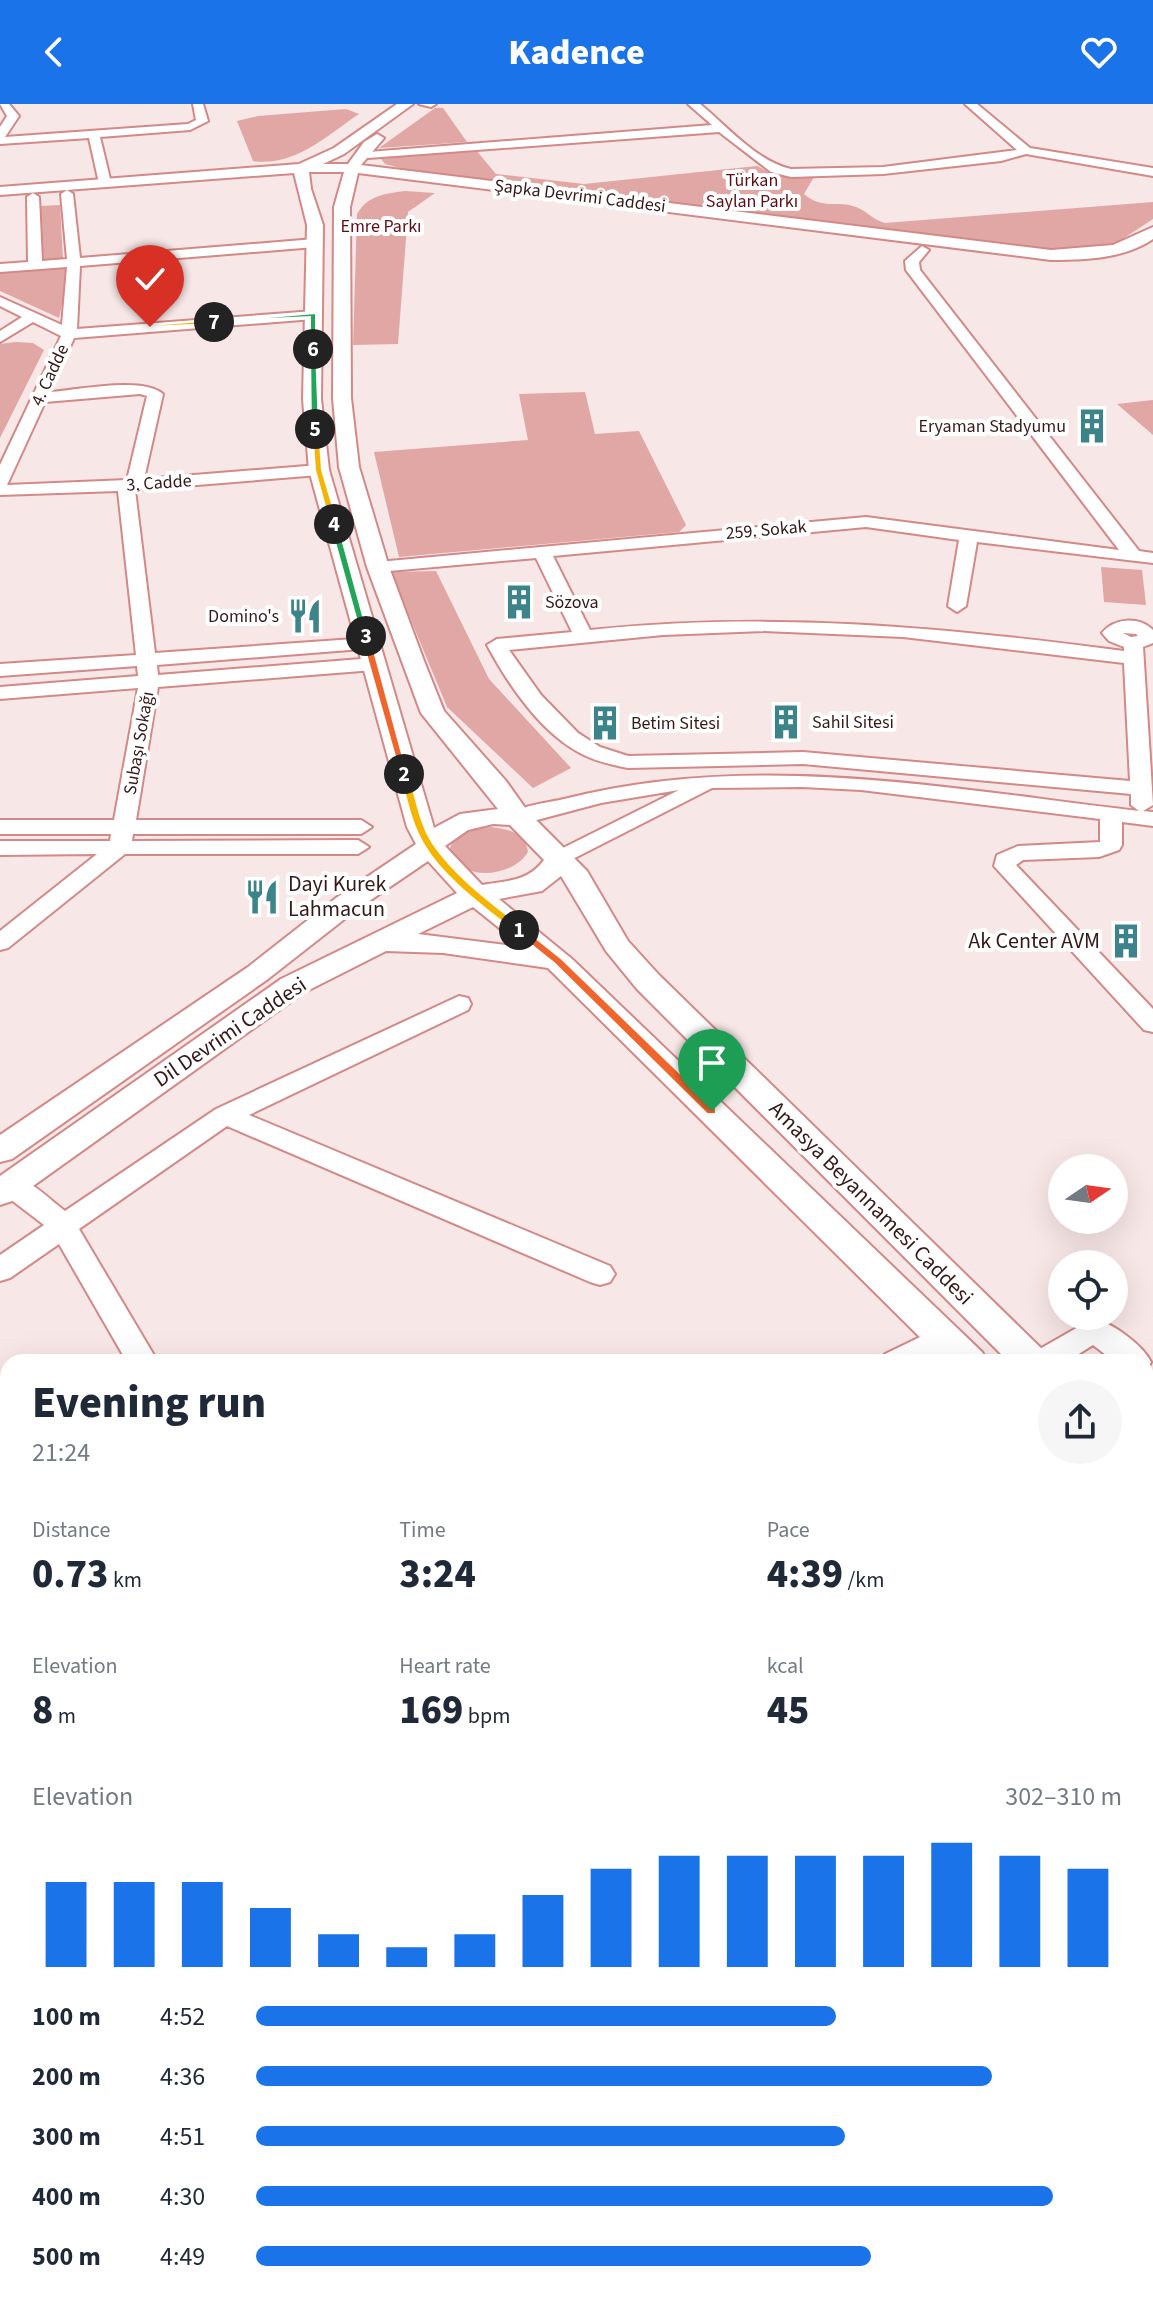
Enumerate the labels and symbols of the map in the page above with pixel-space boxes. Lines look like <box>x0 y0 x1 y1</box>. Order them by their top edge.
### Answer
park label: Türkan Saylan Parkı <box>706 168 798 214</box>
street label: Şapka Devrimi Caddesi <box>493 173 667 219</box>
park label: Emre Parkı <box>340 214 422 239</box>
pin <box>116 245 184 327</box>
pin: 7 <box>194 302 234 342</box>
pin: 6 <box>293 329 333 369</box>
street label: 4. Cadde <box>25 340 75 410</box>
building icon: Eryaman Stadyumu <box>1073 407 1111 445</box>
pin: 5 <box>295 409 335 449</box>
place label: Eryaman Stadyumu <box>918 414 1066 439</box>
street label: 3. Cadde <box>126 468 193 498</box>
pin: 4 <box>314 504 354 544</box>
street label: 259. Sokak <box>725 514 808 546</box>
building icon: Sözova <box>500 583 538 621</box>
place label: Sözova <box>545 590 599 615</box>
restaurant icon: Domino's <box>286 597 324 635</box>
place label: Domino's <box>208 604 279 629</box>
pin: 3 <box>346 616 386 656</box>
street label: Subaşı Sokağı <box>118 689 160 797</box>
building icon: Sahil Sitesi <box>767 703 805 741</box>
building icon: Betim Sitesi <box>586 704 624 742</box>
place label: Sahil Sitesi <box>812 710 894 735</box>
place label: Betim Sitesi <box>631 711 720 736</box>
pin: 2 <box>384 754 424 794</box>
place label: Dayi Kurek Lahmacun <box>288 868 386 925</box>
restaurant icon: Dayi Kurek Lahmacun <box>243 878 281 916</box>
pin: 1 <box>499 910 539 950</box>
building icon: Ak Center AVM <box>1107 922 1145 960</box>
place label: Ak Center AVM <box>968 925 1100 957</box>
street label: Dil Devrimi Caddesi <box>147 969 313 1095</box>
pin <box>678 1029 746 1111</box>
street label: Amasya Beyannamesi Caddesi <box>762 1094 980 1312</box>
north arrow <box>1048 1154 1128 1234</box>

